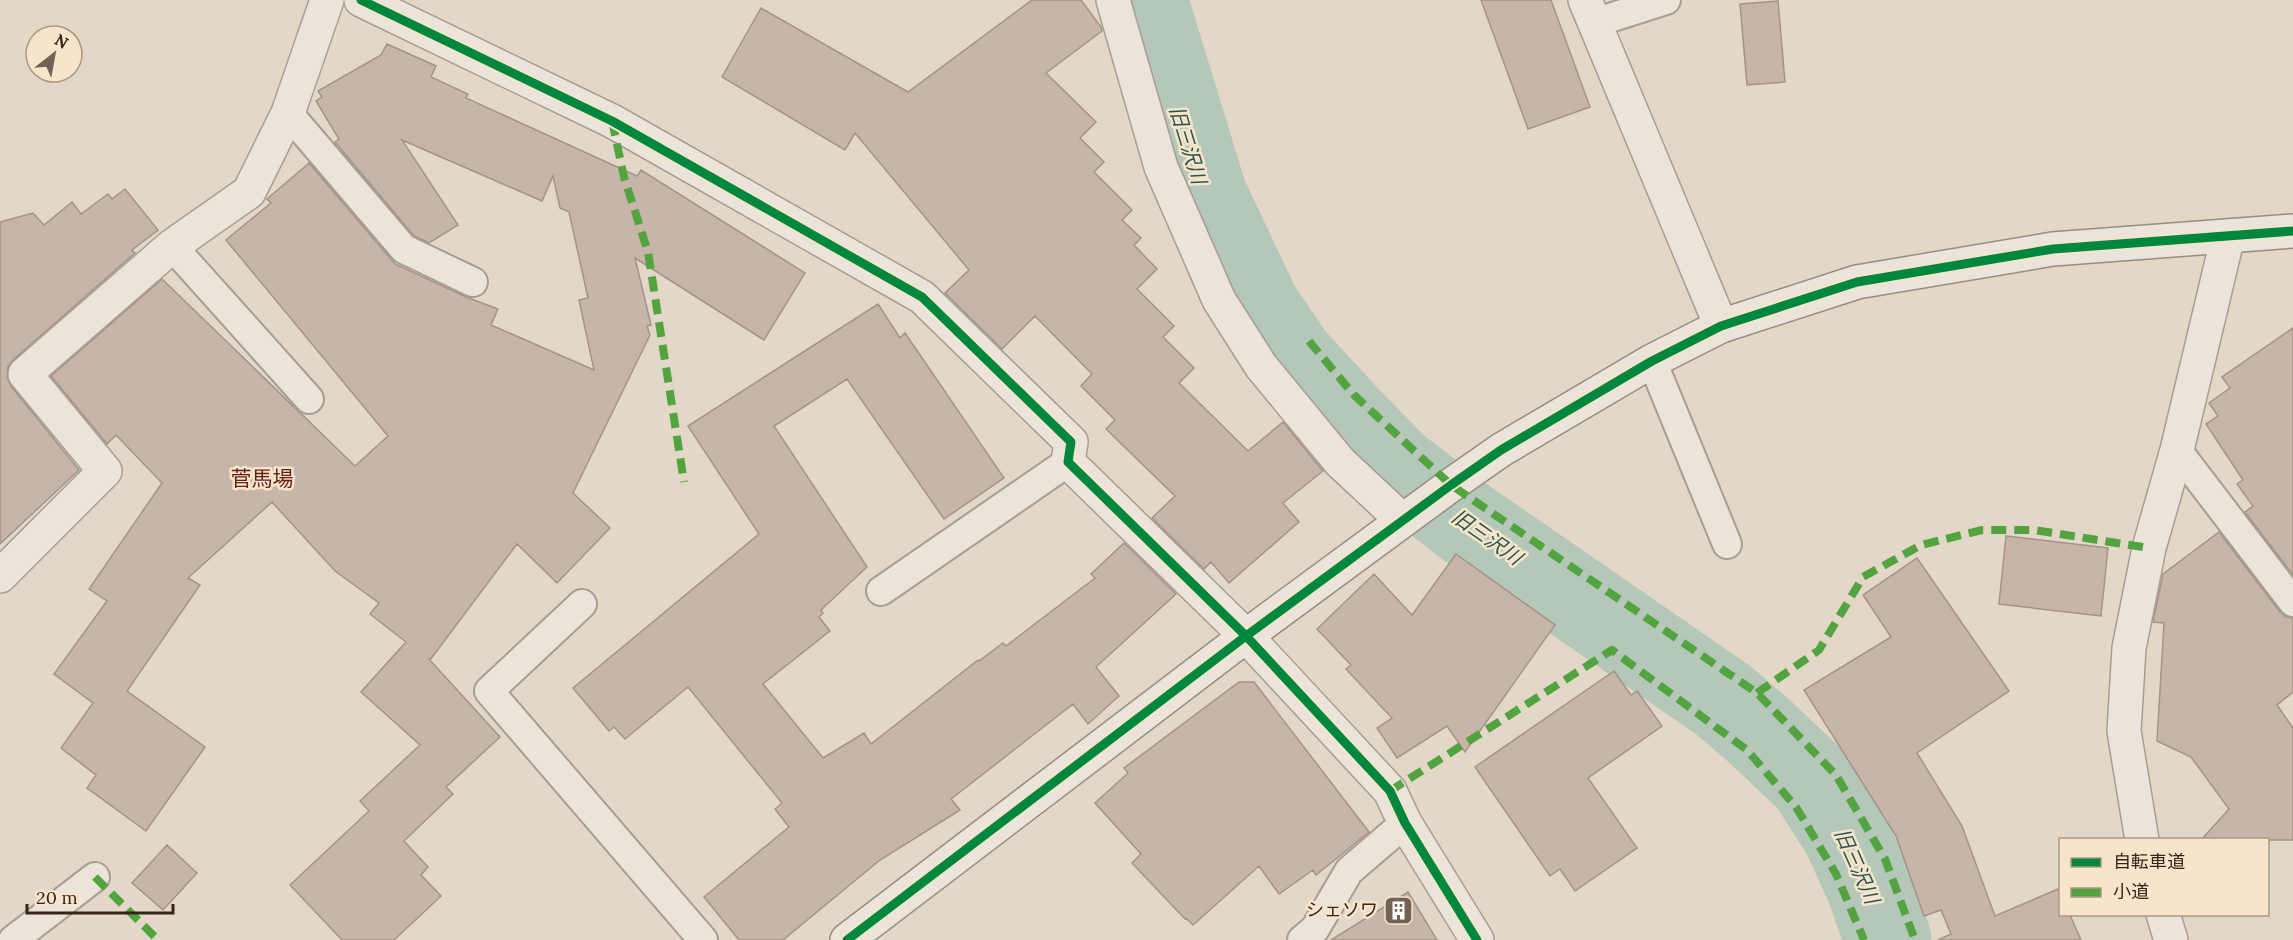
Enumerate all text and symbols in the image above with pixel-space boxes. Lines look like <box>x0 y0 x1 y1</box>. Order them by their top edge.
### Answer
north arrow <box>24 24 84 84</box>
text: N <box>51 29 72 53</box>
water label: 旧三沢川 <box>1165 103 1213 189</box>
district label: 菅馬場 <box>231 465 294 492</box>
water label: 旧三沢川 <box>1447 503 1529 571</box>
water label: 旧三沢川 <box>1830 824 1886 909</box>
legend <box>2059 838 2269 916</box>
text: 自転車道 <box>2113 850 2185 873</box>
scale bar <box>27 877 172 915</box>
text: 小道 <box>2113 880 2149 903</box>
text: 20 m <box>36 886 78 909</box>
building icon: シェソワ <box>1383 894 1415 926</box>
place label: シェソワ <box>1306 898 1378 921</box>

